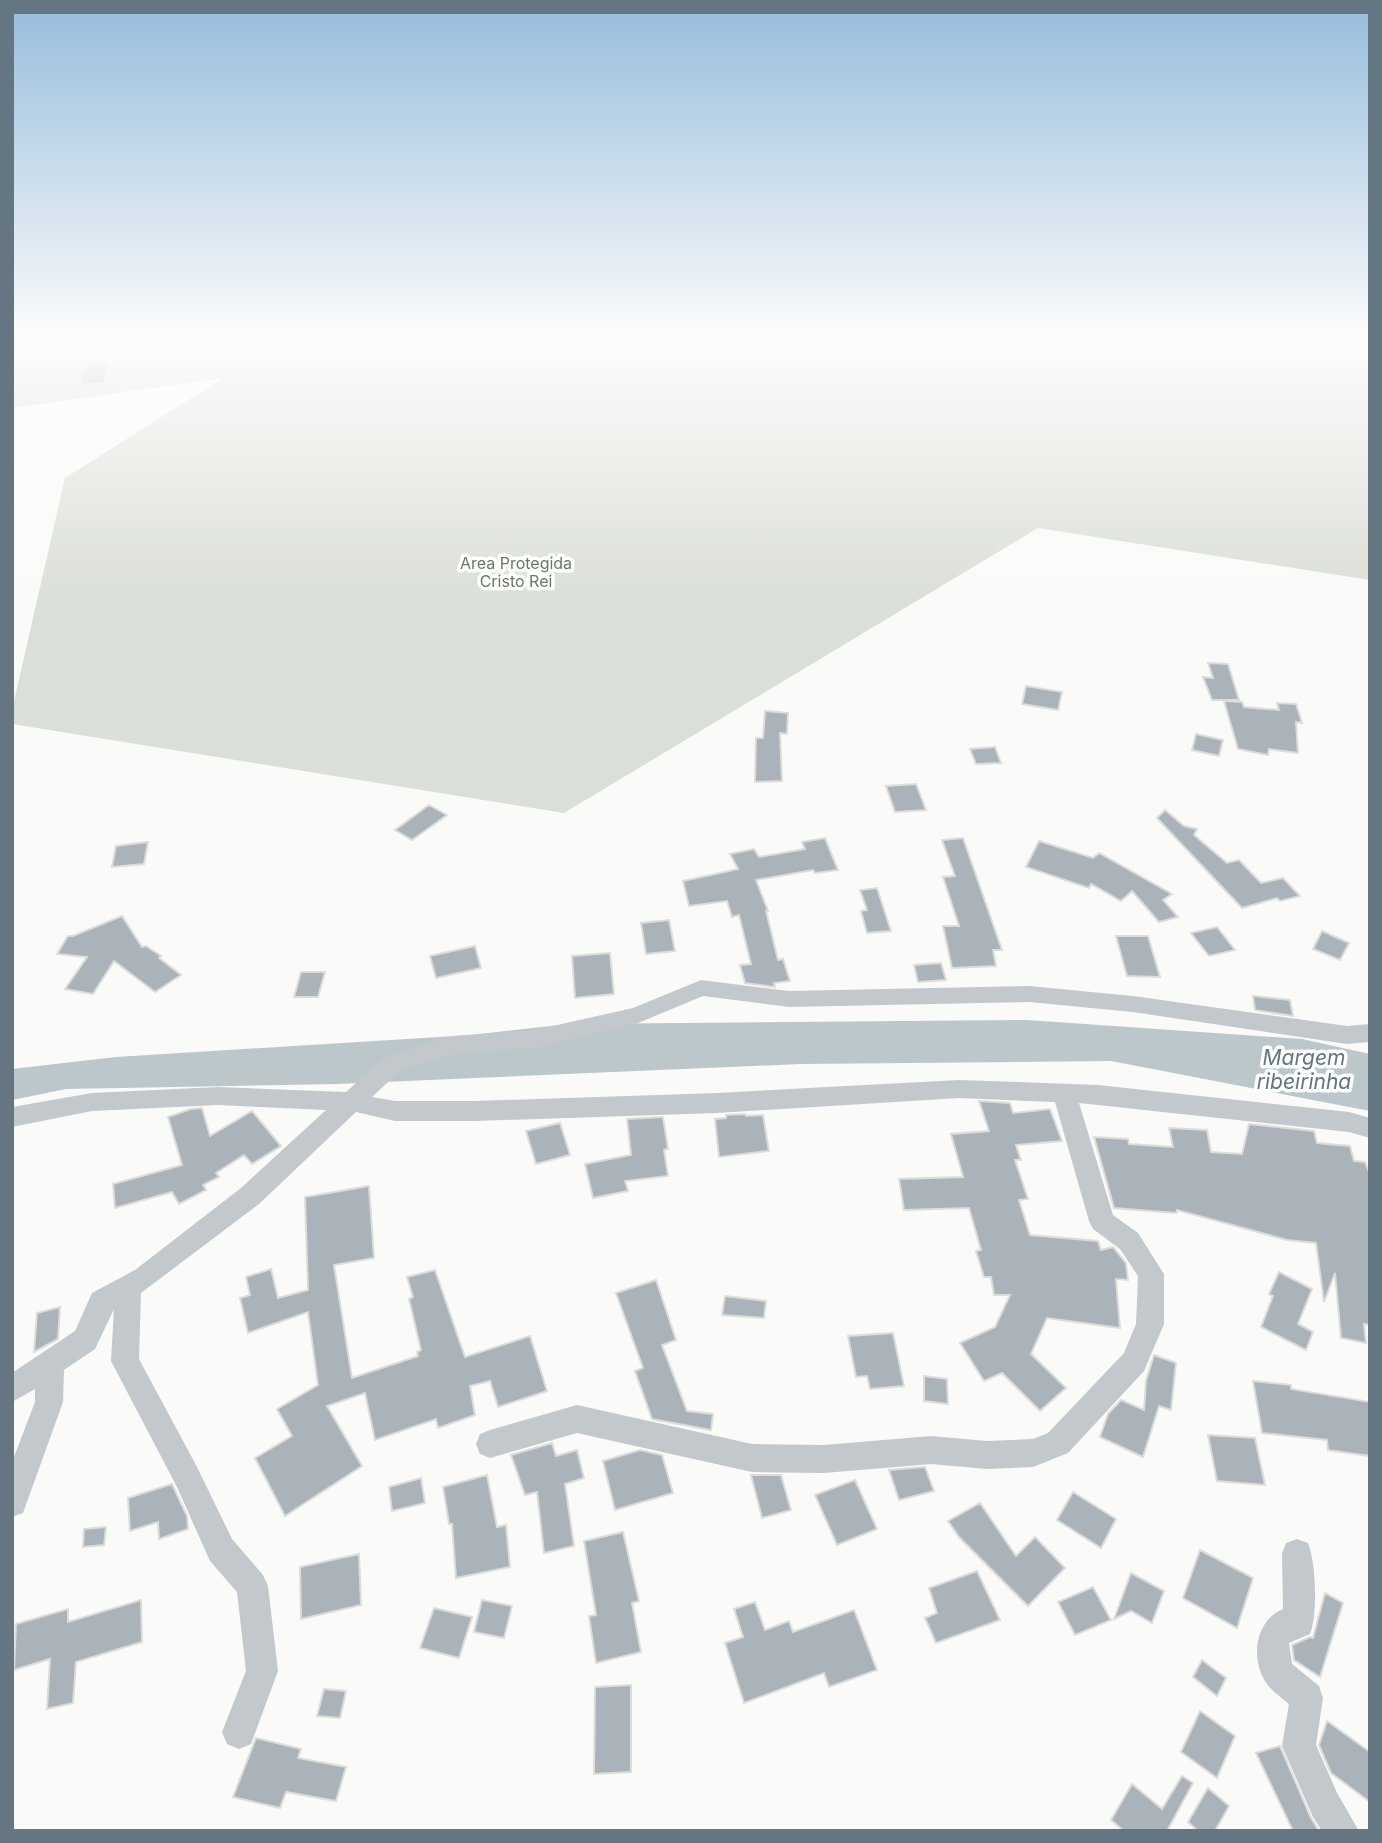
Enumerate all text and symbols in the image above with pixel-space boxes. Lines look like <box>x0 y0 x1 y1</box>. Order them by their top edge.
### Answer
park label: Area Protegida Cristo Rei <box>460 553 572 591</box>
water label: Margem ribeirinha <box>1257 1045 1351 1094</box>

